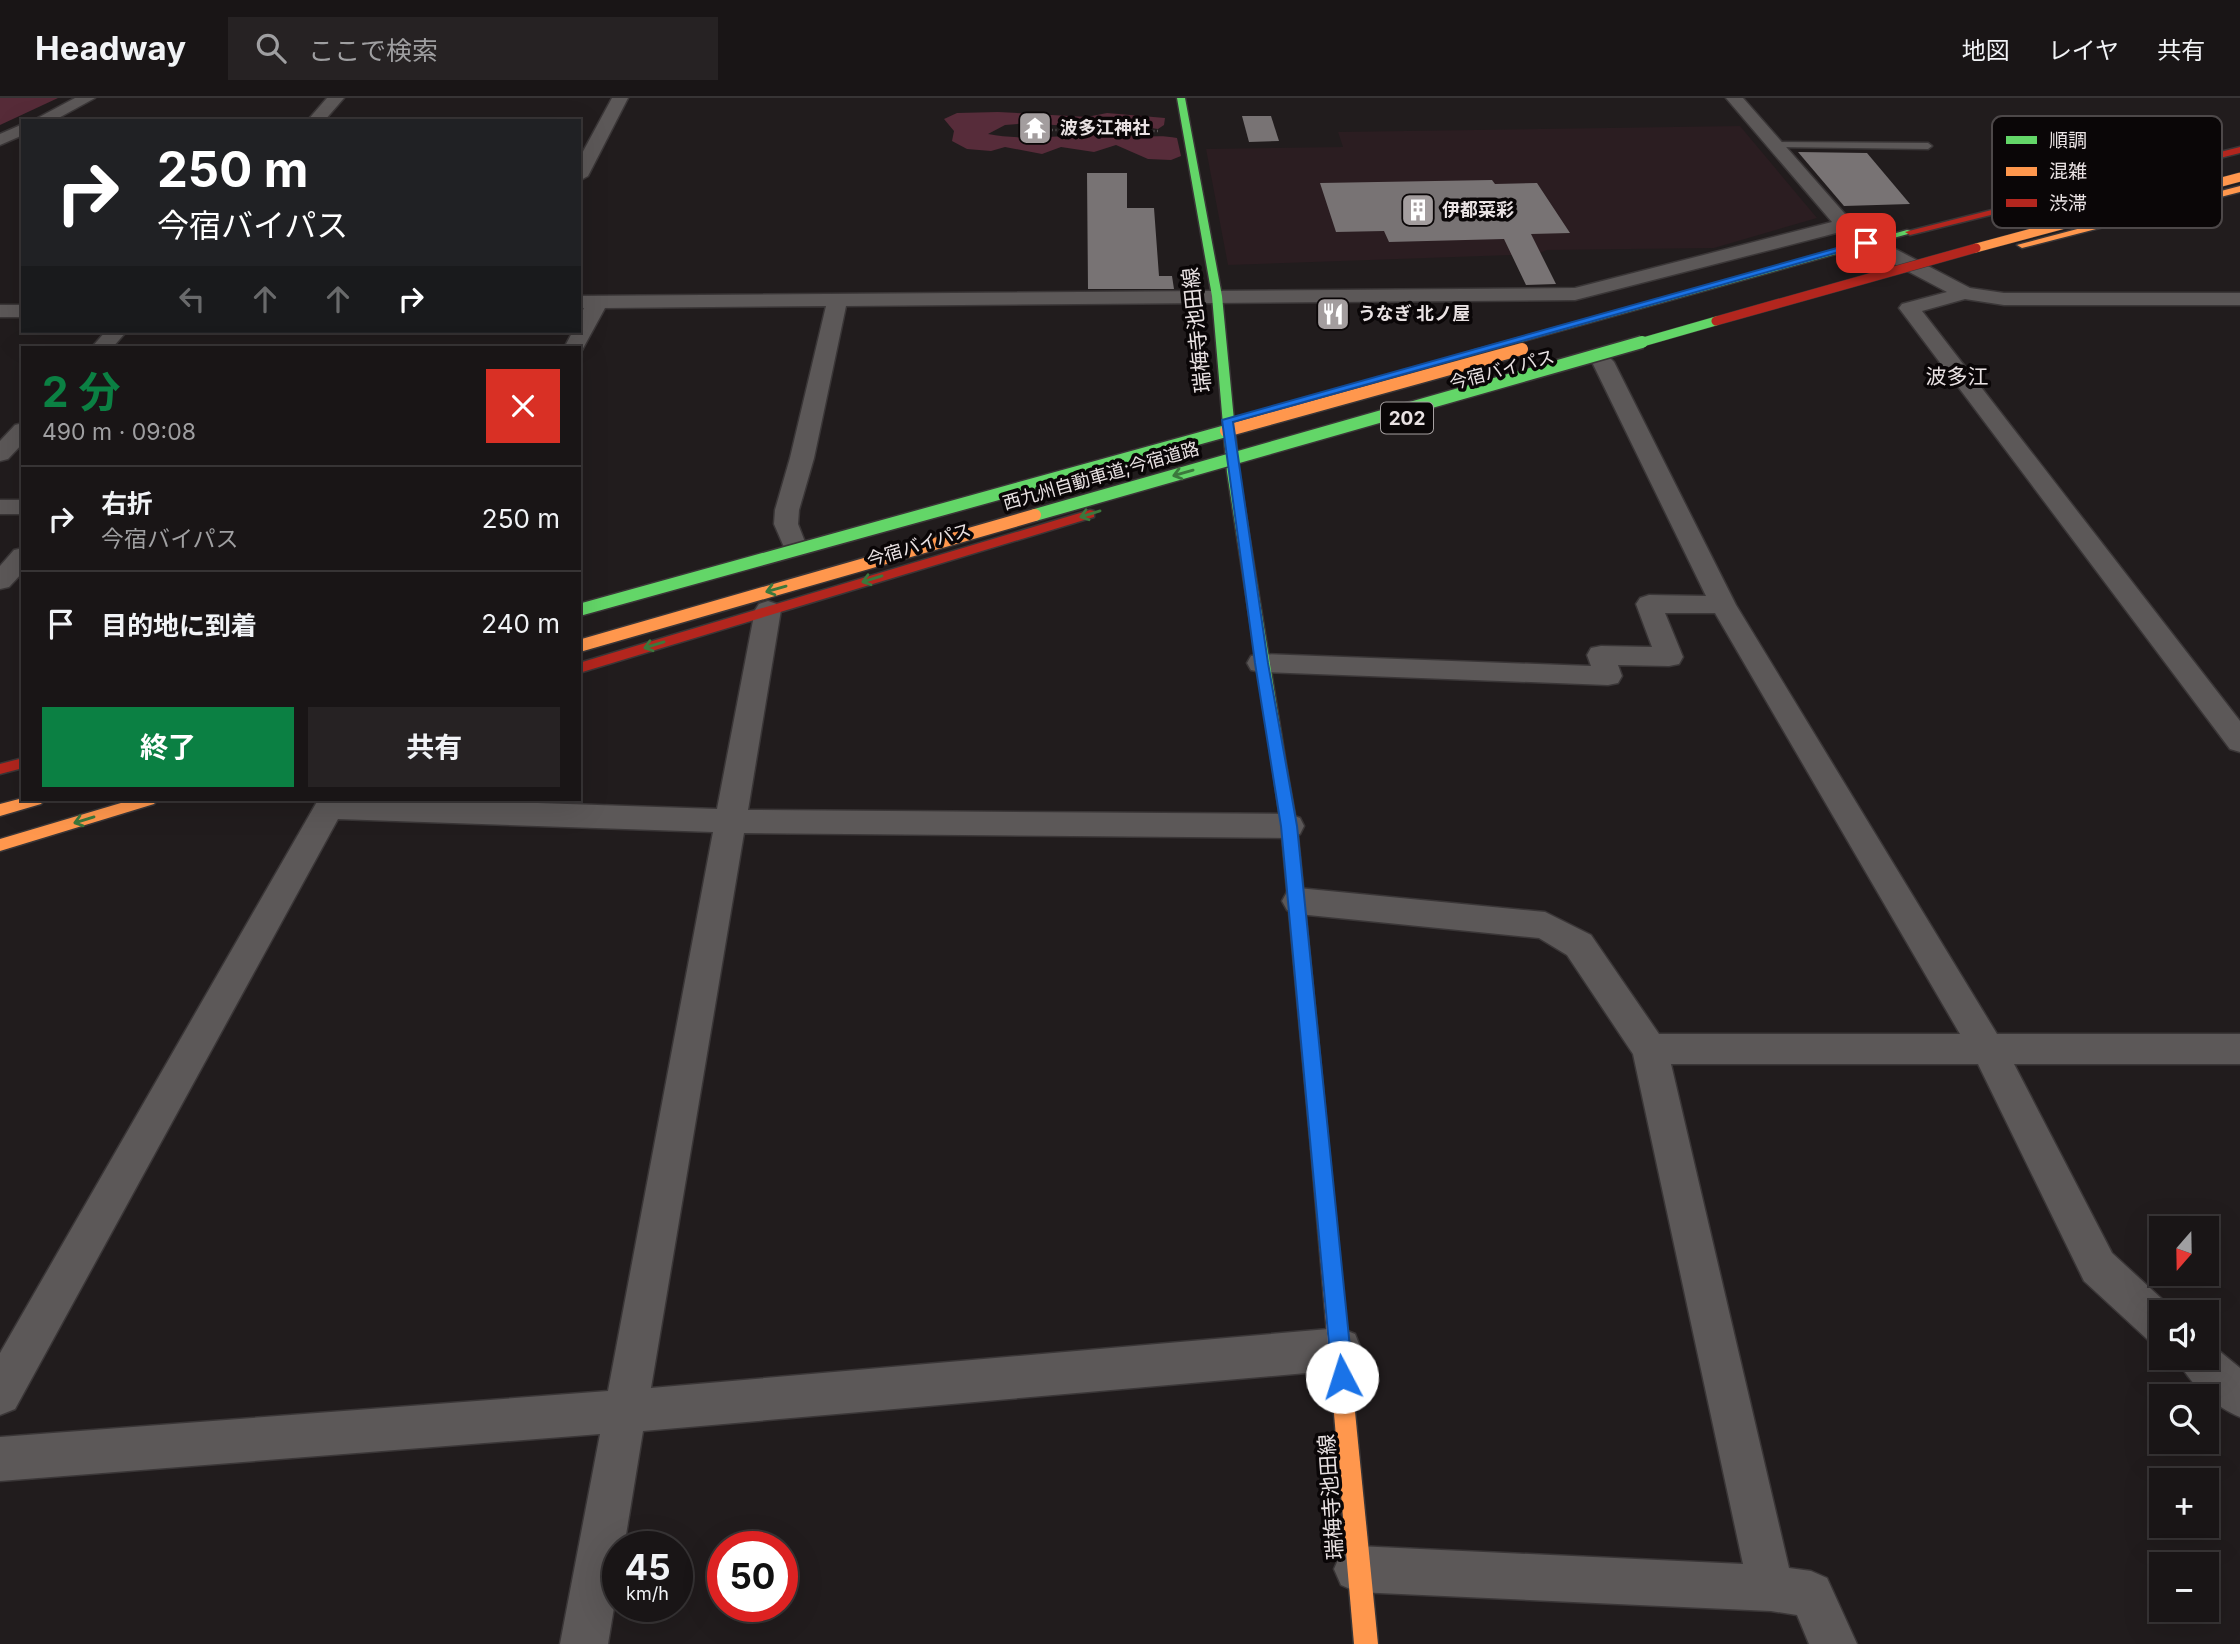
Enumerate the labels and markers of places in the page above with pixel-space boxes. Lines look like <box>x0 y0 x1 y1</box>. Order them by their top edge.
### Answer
temple icon: 波多江神社 <box>1016 109 1054 147</box>
place label: 波多江神社 <box>1060 117 1150 138</box>
building icon: 伊都菜彩 <box>1399 191 1437 229</box>
place label: 伊都菜彩 <box>1442 199 1514 220</box>
pin <box>1836 213 1896 273</box>
restaurant icon: うなぎ 北ノ屋 <box>1314 295 1352 333</box>
place label: うなぎ 北ノ屋 <box>1358 303 1470 324</box>

